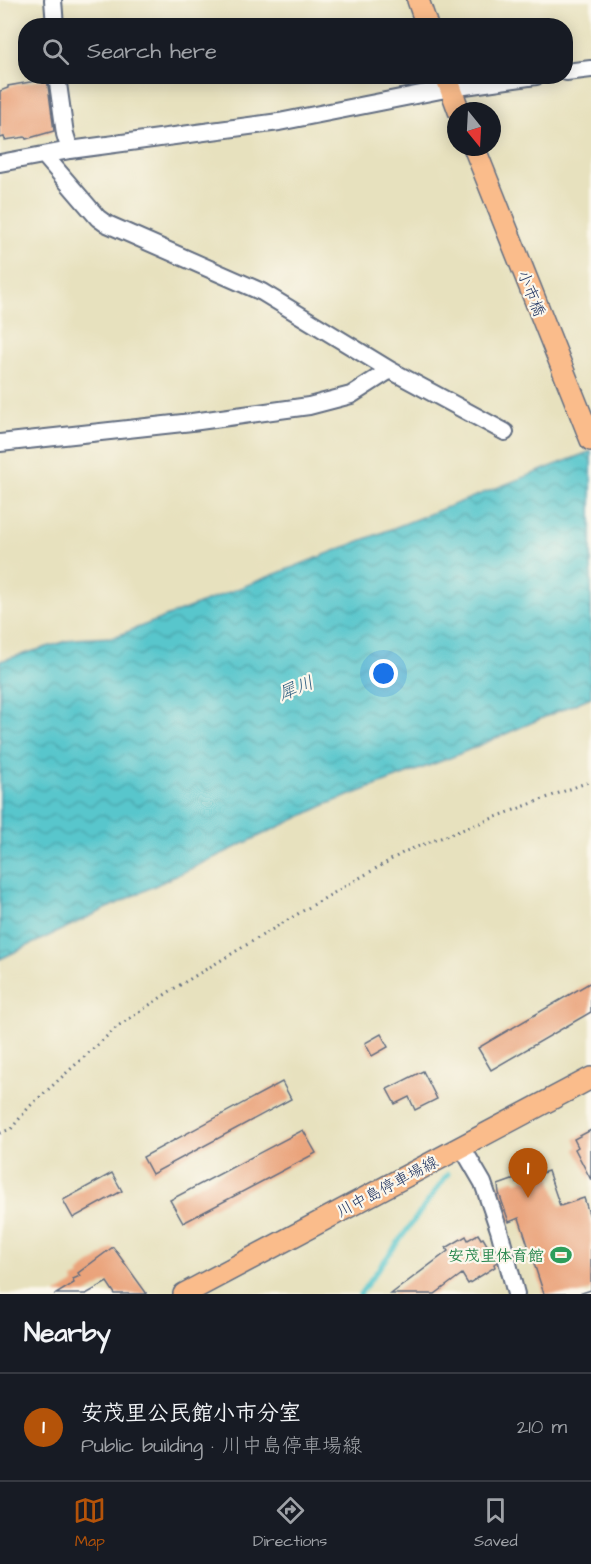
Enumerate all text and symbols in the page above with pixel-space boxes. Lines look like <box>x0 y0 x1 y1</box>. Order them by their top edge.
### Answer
search box <box>18 18 573 84</box>
icon: search <box>39 35 72 68</box>
text: Search here <box>87 36 217 67</box>
north arrow <box>447 102 501 156</box>
street label: 小市橋 <box>512 267 550 320</box>
your location <box>369 659 398 688</box>
water label: 犀川 <box>275 670 318 707</box>
pin: 1 <box>508 1148 548 1198</box>
street label: 川中島停車場線 <box>333 1151 442 1223</box>
sports icon: 安茂里体育館 <box>549 1243 573 1267</box>
place label: 安茂里体育館 <box>448 1245 544 1267</box>
text: Nearby <box>24 1315 111 1351</box>
text: 安茂里公民館小市分室 <box>81 1398 301 1429</box>
text: 1 <box>42 1413 45 1441</box>
text: 210 m <box>517 1413 567 1441</box>
text: Public building · 川中島停車場線 <box>81 1432 362 1460</box>
tab: Map <box>73 1494 106 1552</box>
tab: Directions <box>253 1494 327 1552</box>
tab: Saved <box>474 1494 518 1552</box>

